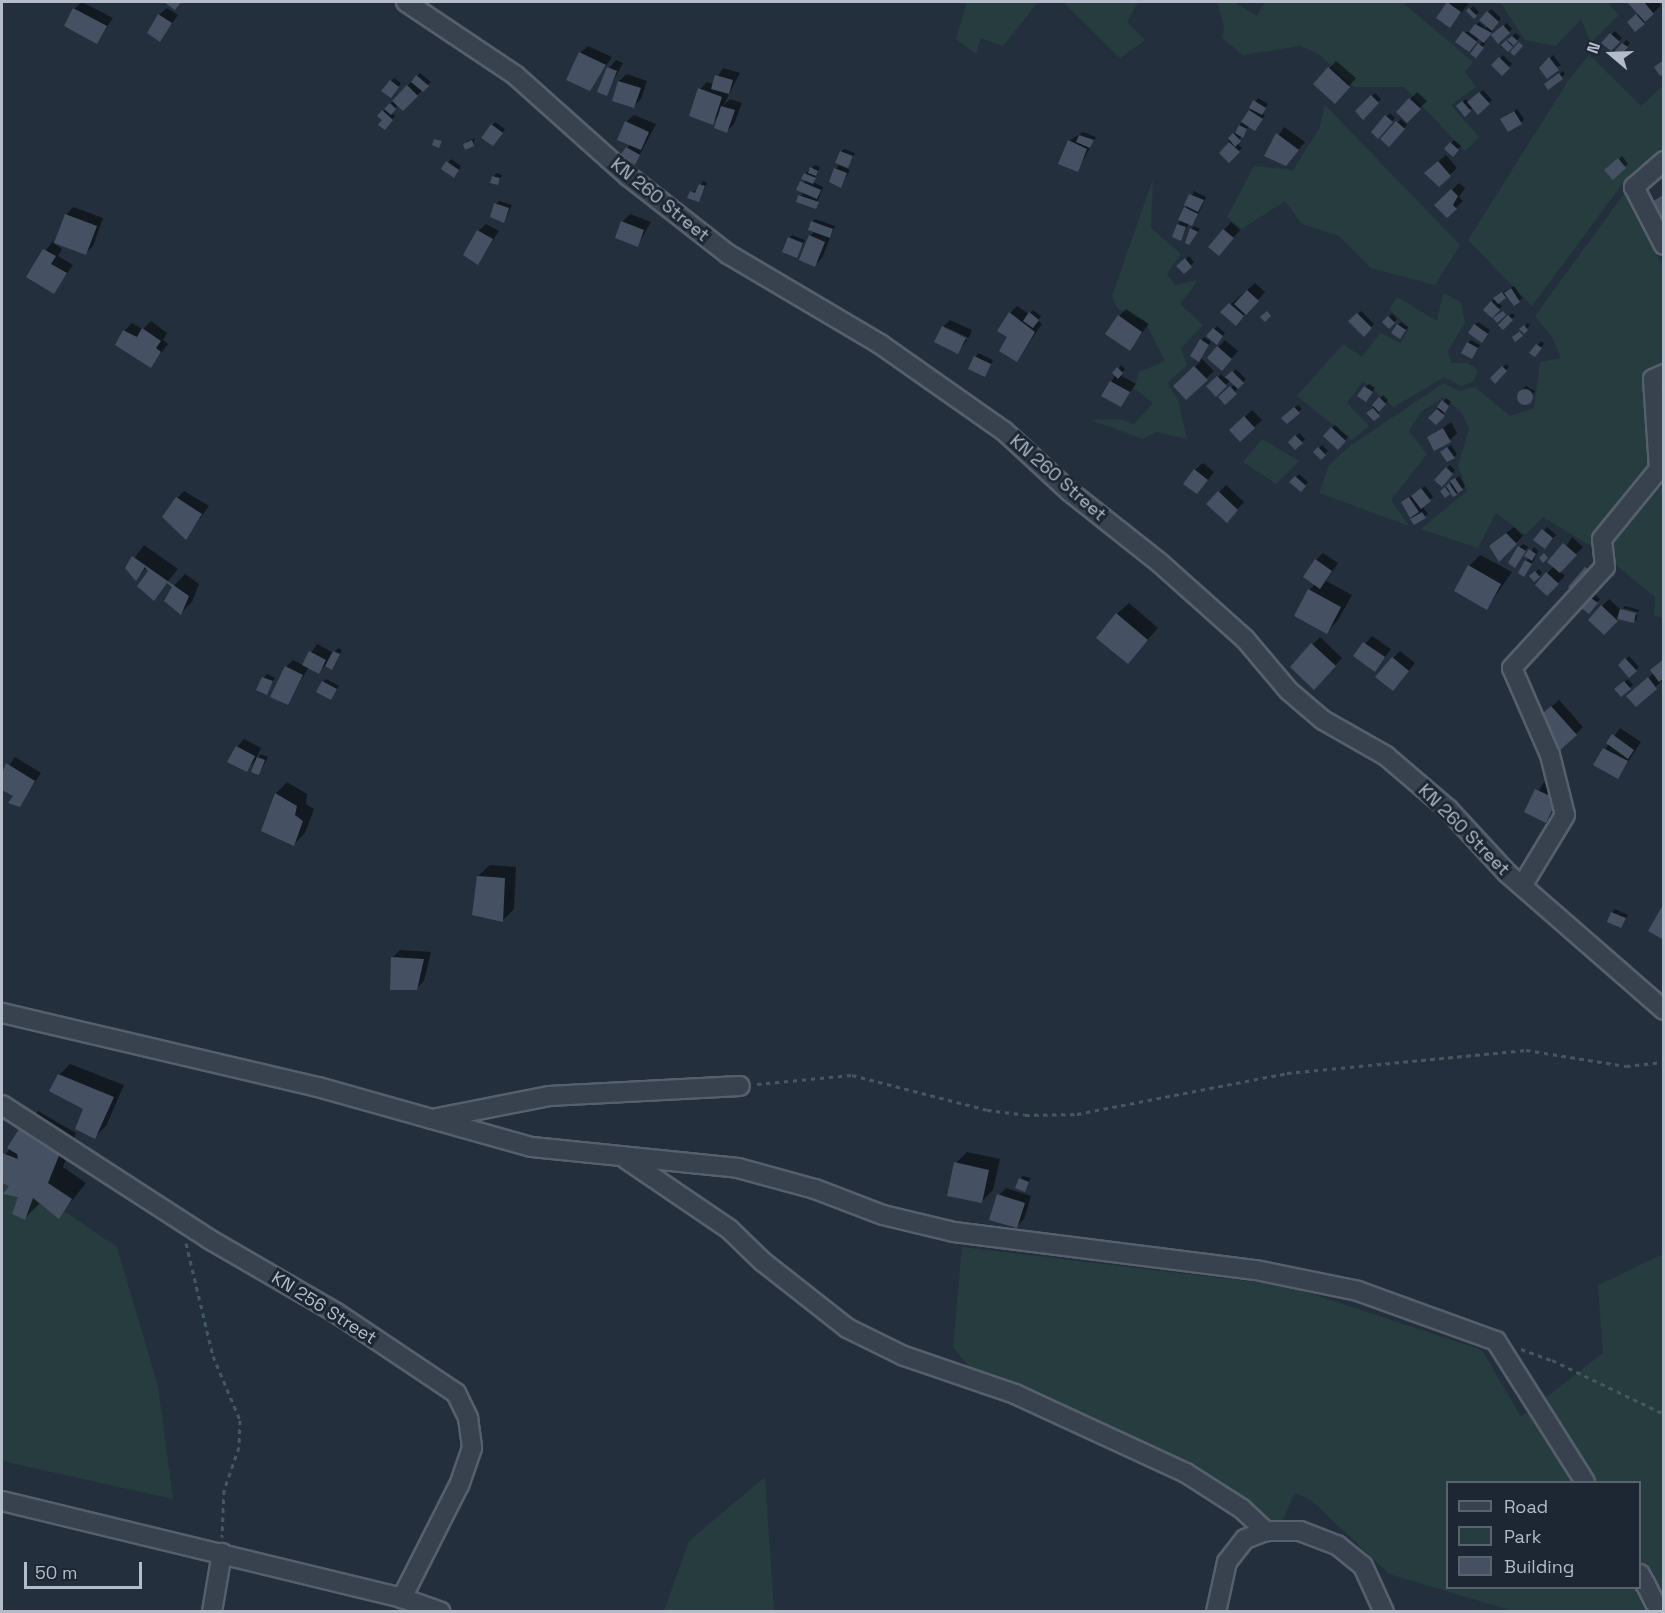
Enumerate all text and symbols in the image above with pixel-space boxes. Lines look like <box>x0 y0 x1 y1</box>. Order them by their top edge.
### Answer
north arrow <box>1581 24 1641 84</box>
text: N <box>1582 39 1605 56</box>
street label: KN 260 Street <box>606 154 714 246</box>
street label: KN 260 Street <box>1005 430 1111 526</box>
street label: KN 260 Street <box>1414 780 1514 880</box>
street label: KN 256 Street <box>267 1267 381 1349</box>
legend <box>1446 1481 1641 1589</box>
text: Road <box>1504 1495 1548 1518</box>
text: Park <box>1504 1525 1541 1548</box>
scale bar <box>27 1550 146 1588</box>
text: Building <box>1504 1555 1574 1578</box>
text: 50 m <box>35 1561 77 1584</box>

